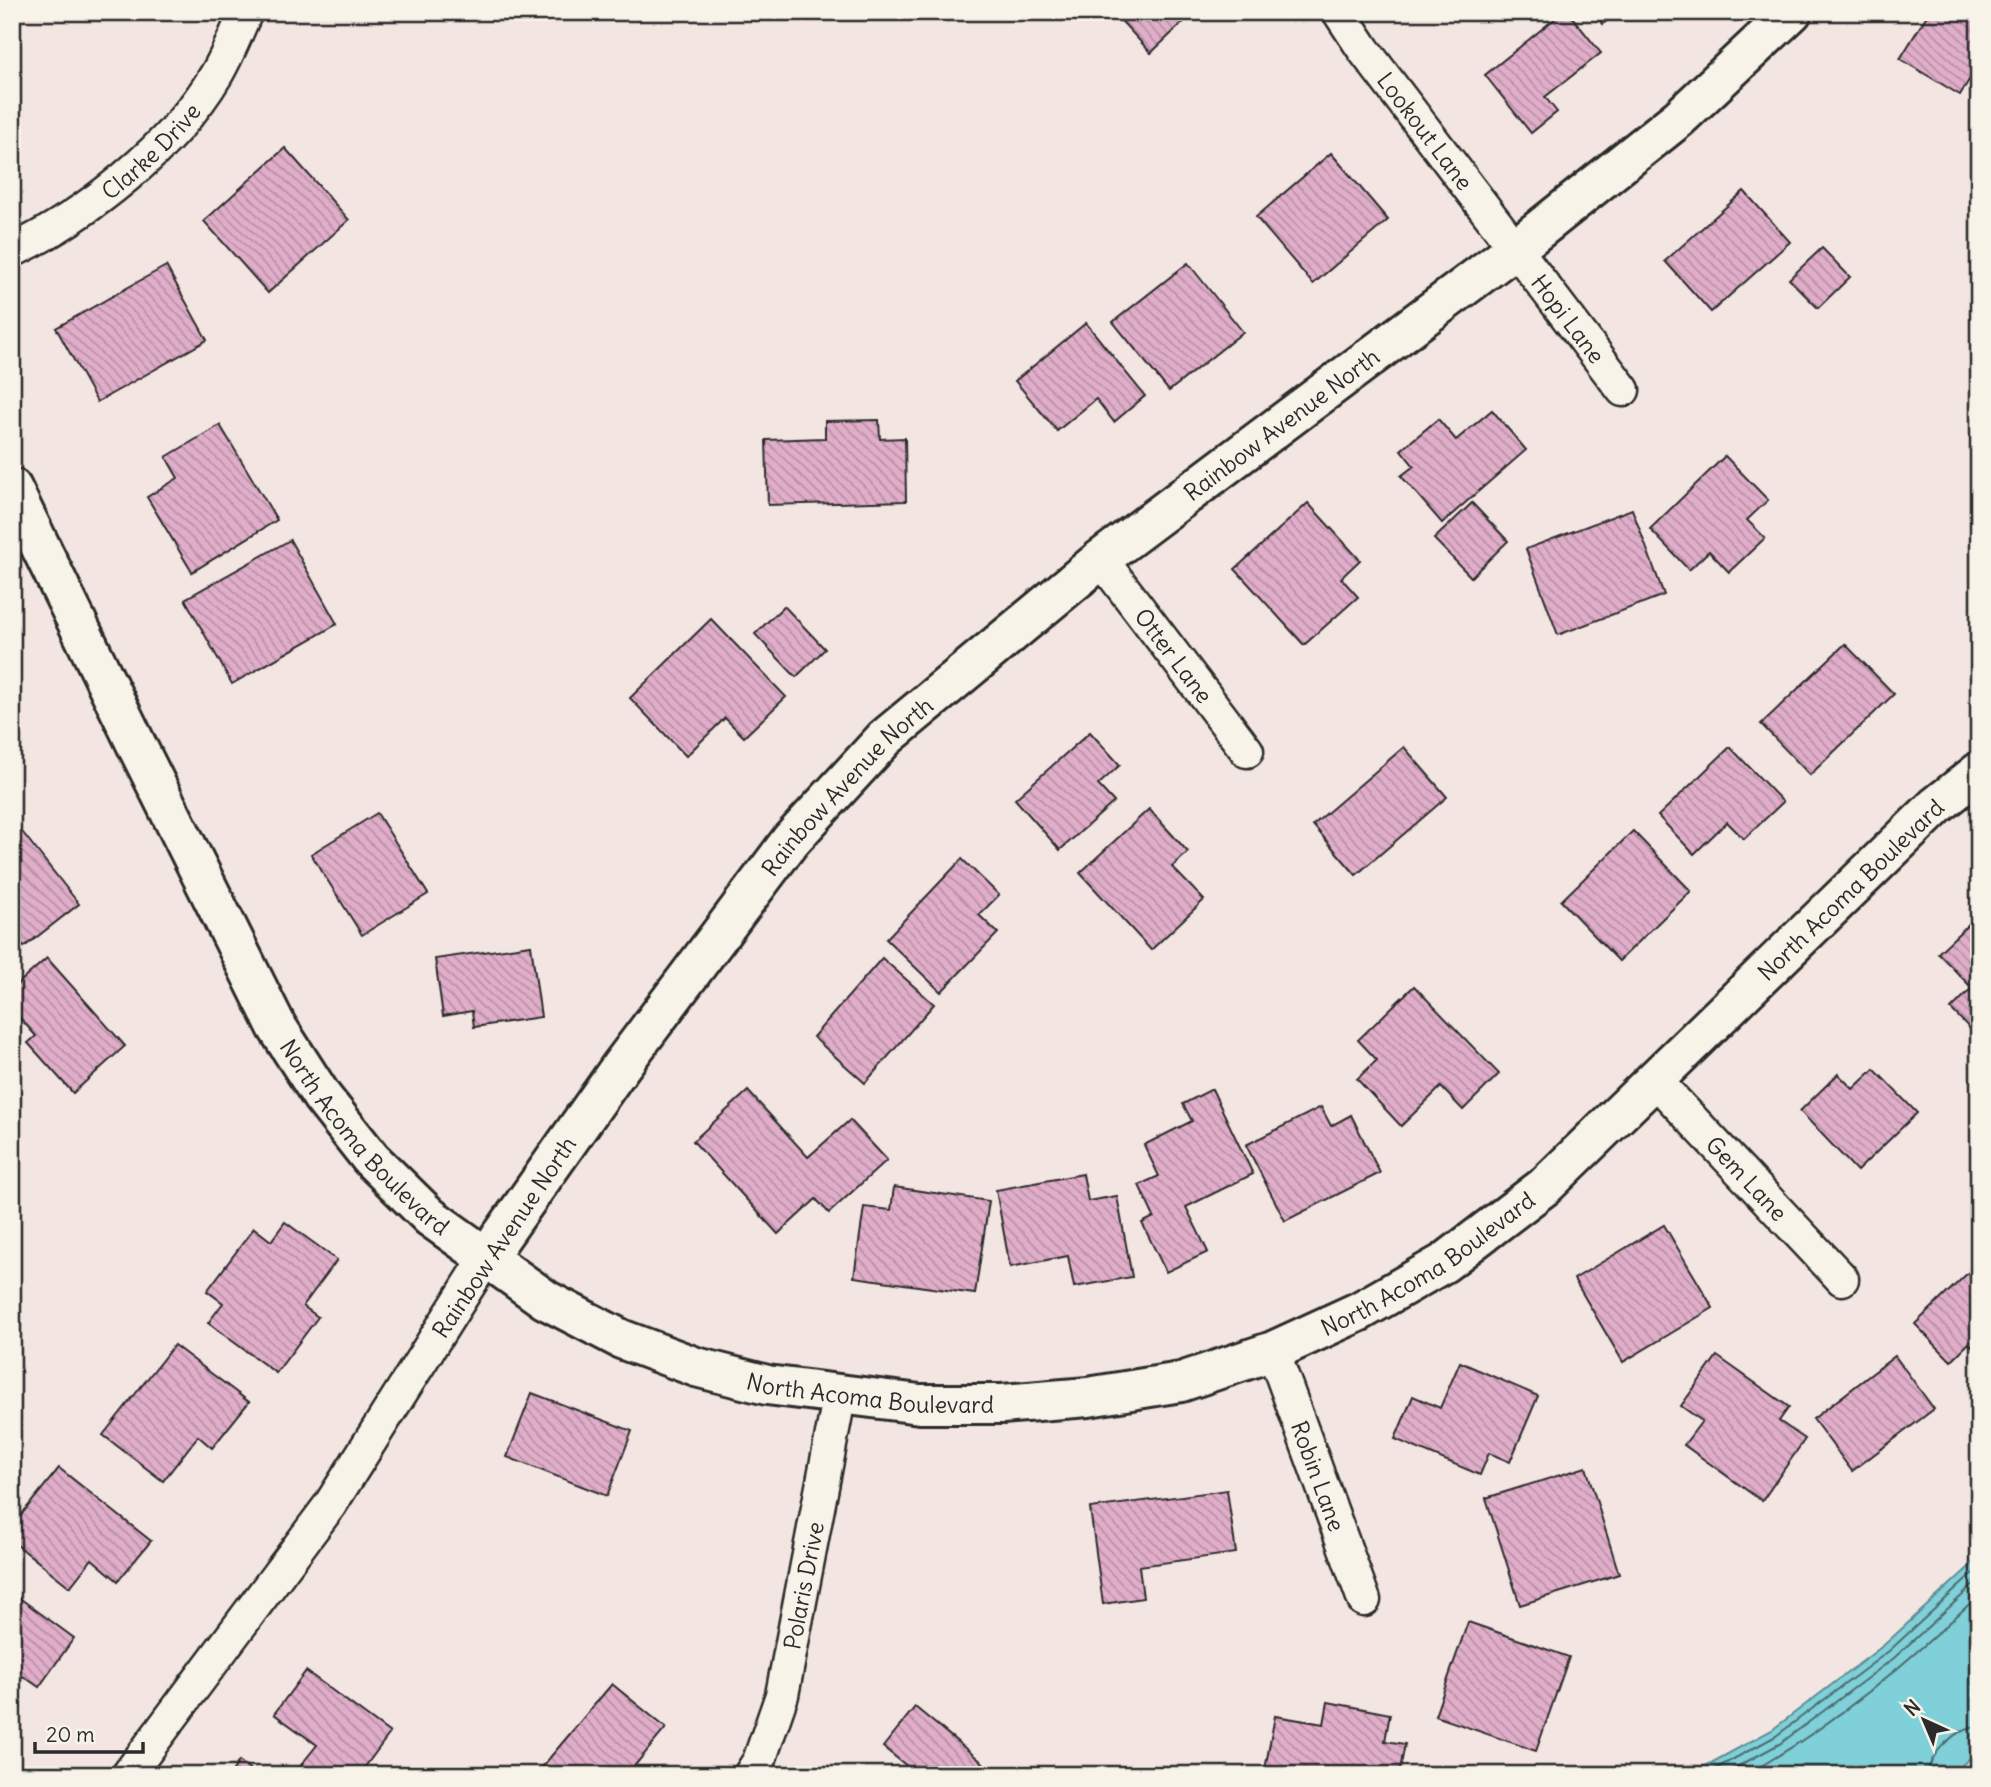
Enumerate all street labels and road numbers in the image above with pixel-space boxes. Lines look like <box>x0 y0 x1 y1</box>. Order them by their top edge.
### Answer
street label: Lookout Lane <box>1371 66 1480 195</box>
street label: Clarke Drive <box>95 97 206 205</box>
street label: Hopi Lane <box>1525 268 1612 369</box>
street label: Rainbow Avenue North <box>1178 341 1385 507</box>
street label: Otter Lane <box>1129 602 1220 709</box>
street label: Rainbow Avenue North <box>755 690 938 882</box>
street label: North Acoma Boulevard <box>1751 792 1949 986</box>
street label: North Acoma Boulevard <box>274 1034 455 1241</box>
street label: Gem Lane <box>1700 1130 1794 1227</box>
street label: Rainbow Avenue North <box>426 1131 582 1343</box>
street label: North Acoma Boulevard <box>1316 1185 1540 1342</box>
street label: North Acoma Boulevard <box>744 1366 994 1419</box>
street label: Robin Lane <box>1285 1417 1352 1535</box>
street label: Polaris Drive <box>777 1519 829 1652</box>

